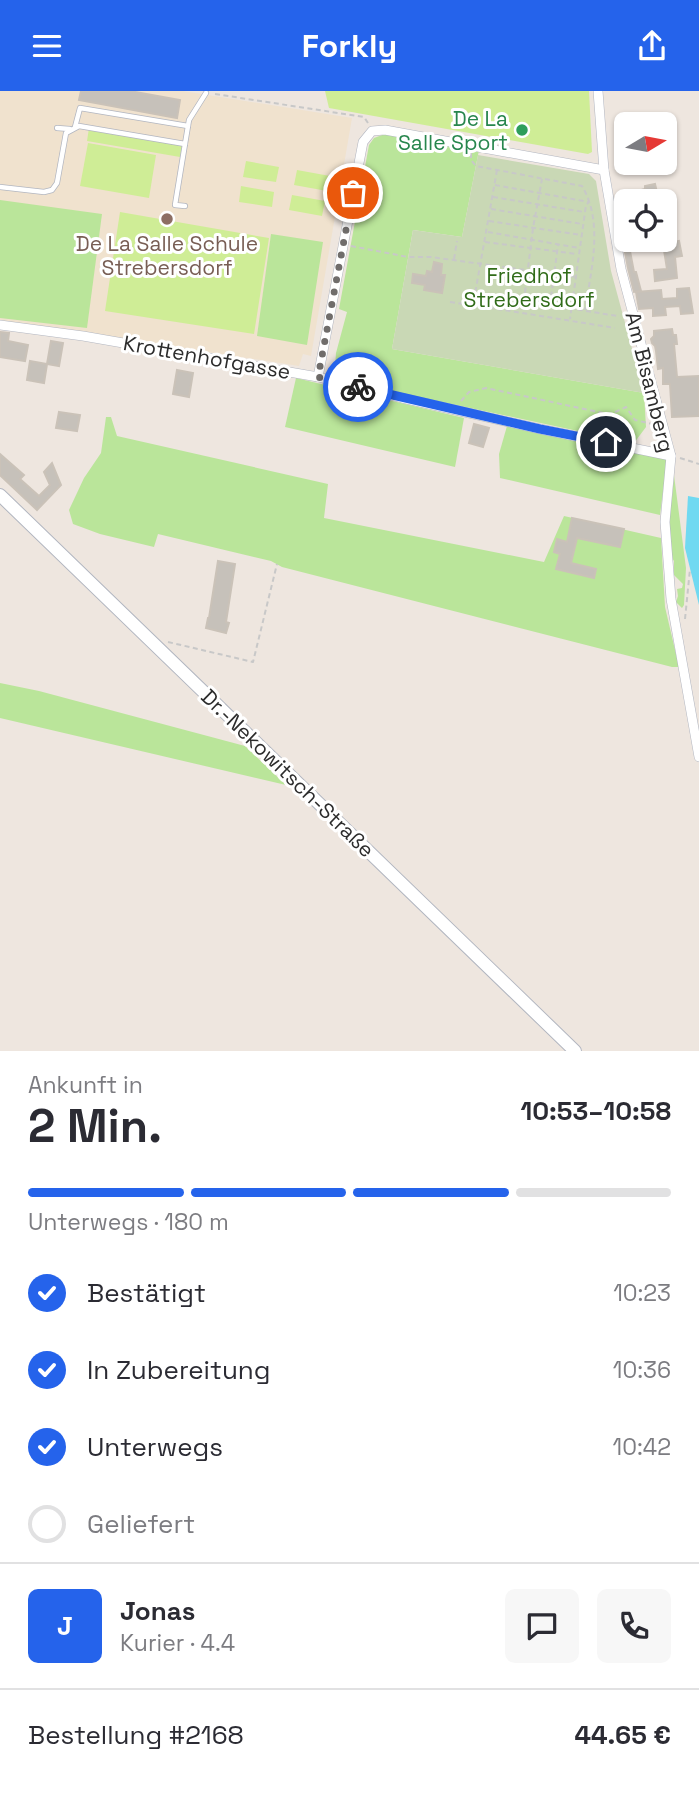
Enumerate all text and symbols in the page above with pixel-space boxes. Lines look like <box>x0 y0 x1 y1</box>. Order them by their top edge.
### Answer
text: Forkly <box>302 26 397 66</box>
icon: menu <box>28 27 66 65</box>
icon: share <box>633 27 671 65</box>
place label: De La Salle Sport <box>398 105 508 156</box>
north arrow <box>614 112 677 175</box>
map controls <box>614 112 677 252</box>
marker: De La Salle Sport <box>514 122 530 138</box>
pin <box>323 163 383 223</box>
icon: bag <box>334 174 372 212</box>
button: locate <box>614 189 677 252</box>
marker: De La Salle Schule Strebersdorf <box>159 211 175 227</box>
place label: De La Salle Schule Strebersdorf <box>76 230 258 281</box>
park label: Friedhof Strebersdorf <box>464 262 594 313</box>
street label: Am Bisamberg <box>620 309 680 455</box>
street label: Krottenhofgasse <box>121 329 293 385</box>
courier <box>323 352 393 422</box>
icon: bike <box>339 368 377 406</box>
pin <box>576 412 636 472</box>
icon: home <box>587 423 625 461</box>
street label: Dr.-Nekowitsch-Straße <box>196 683 380 863</box>
text: Ankunft in <box>28 1070 143 1100</box>
text: 10:53–10:58 <box>521 1094 671 1128</box>
text: 2 Min. <box>28 1097 162 1155</box>
text: Unterwegs · 180 m <box>28 1207 229 1237</box>
icon: check <box>28 1274 66 1312</box>
text: Bestätigt <box>87 1276 206 1310</box>
text: 10:23 <box>613 1278 671 1308</box>
icon: check <box>28 1351 66 1389</box>
text: In Zubereitung <box>87 1353 271 1387</box>
text: 10:36 <box>613 1355 671 1385</box>
icon: check <box>28 1428 66 1466</box>
text: Unterwegs <box>87 1430 223 1464</box>
text: 10:42 <box>613 1432 671 1462</box>
text: Geliefert <box>87 1507 195 1541</box>
button: chat <box>505 1589 579 1663</box>
button: phone <box>597 1589 671 1663</box>
text: Jonas <box>120 1594 195 1628</box>
text: J <box>57 1609 73 1643</box>
text: Kurier · 4.4 <box>120 1628 235 1658</box>
text: Bestellung #2168 <box>28 1718 244 1752</box>
text: 44.65 € <box>575 1718 671 1752</box>

